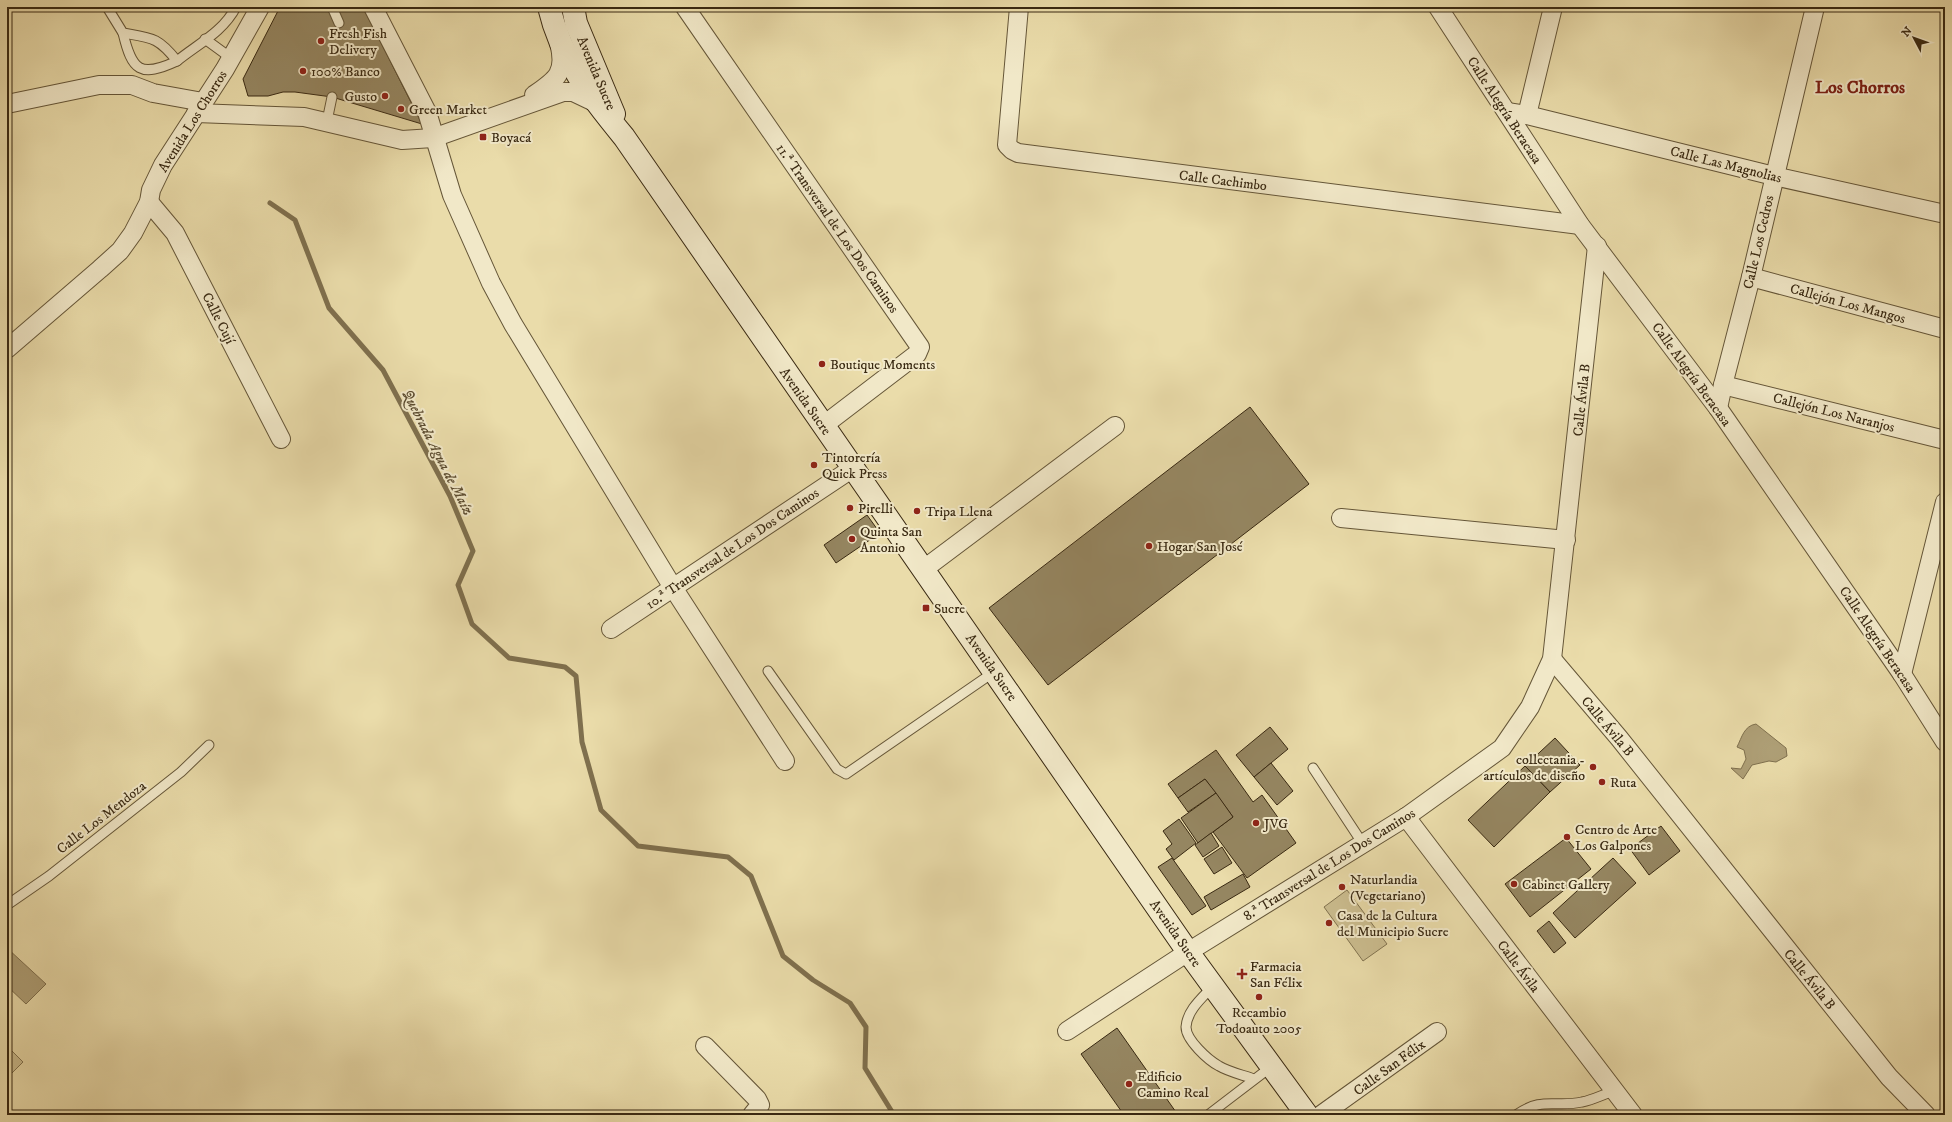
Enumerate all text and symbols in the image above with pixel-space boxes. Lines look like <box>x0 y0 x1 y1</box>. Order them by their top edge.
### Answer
north arrow <box>1894 18 1934 58</box>
text: N <box>1899 24 1915 40</box>
place label: Fresh Fish Delivery <box>329 25 388 59</box>
street label: Avenida Sucre <box>572 34 620 113</box>
marker: Fresh Fish Delivery <box>316 36 326 46</box>
street label: Calle Alegría Beracasa <box>1463 54 1546 168</box>
place label: 100% Banco <box>311 63 380 81</box>
marker: 100% Banco <box>298 66 308 76</box>
street label: Avenida Los Chorros <box>154 67 232 176</box>
district label: Los Chorros <box>1815 77 1905 99</box>
place label: Gusto <box>344 88 377 106</box>
marker: Gusto <box>380 91 390 101</box>
place label: Green Market <box>409 101 487 119</box>
marker: Green Market <box>396 104 406 114</box>
place label: Boyacá <box>491 129 531 147</box>
marker: Boyacá <box>478 132 488 142</box>
street label: 11.ª Transversal de Los Dos Caminos <box>772 140 903 317</box>
street label: Calle Las Magnolias <box>1668 142 1784 188</box>
street label: Calle Cachimbo <box>1178 167 1268 195</box>
street label: Calle Los Cedros <box>1739 193 1779 291</box>
street label: Callejón Los Mangos <box>1788 280 1908 328</box>
street label: Calle Cují <box>198 290 239 348</box>
street label: Calle Alegría Beracasa <box>1647 319 1735 430</box>
place label: Boutique Moments <box>830 356 935 374</box>
marker: Boutique Moments <box>817 359 827 369</box>
street label: Calle Ávila B <box>1569 363 1595 437</box>
street label: Avenida Sucre <box>775 364 835 439</box>
water label: Quebrada Agua de Maíz <box>398 386 478 518</box>
street label: Callejón Los Naranjos <box>1771 389 1897 437</box>
place label: Tintorería Quick Press <box>822 449 888 483</box>
marker: Tintorería Quick Press <box>809 460 819 470</box>
street label: 10.ª Transversal de Los Dos Caminos <box>643 484 823 614</box>
place label: Pirelli <box>858 500 893 518</box>
marker: Pirelli <box>845 503 855 513</box>
place label: Tripa Llena <box>925 503 993 521</box>
marker: Tripa Llena <box>912 506 922 516</box>
place label: Quinta San Antonio <box>860 523 923 557</box>
marker: Quinta San Antonio <box>847 534 857 544</box>
place label: Hogar San José <box>1157 538 1243 556</box>
marker: Hogar San José <box>1144 541 1154 551</box>
street label: Calle Alegría Beracasa <box>1835 583 1919 696</box>
place label: Sucre <box>934 600 965 618</box>
marker: Sucre <box>921 603 931 613</box>
street label: Avenida Sucre <box>961 630 1021 705</box>
street label: Calle Ávila B <box>1577 693 1638 760</box>
place label: collectania - artículos de diseño <box>1483 751 1585 785</box>
marker: collectania - artículos de diseño <box>1588 762 1598 772</box>
place label: Ruta <box>1610 774 1637 792</box>
street label: Calle Los Mendoza <box>53 777 150 858</box>
marker: Ruta <box>1597 777 1607 787</box>
street label: 8.ª Transversal de Los Dos Caminos <box>1240 804 1419 925</box>
place label: JVG <box>1262 815 1288 833</box>
marker: JVG <box>1251 818 1261 828</box>
place label: Centro de Arte Los Galpones <box>1575 821 1657 855</box>
marker: Centro de Arte Los Galpones <box>1562 832 1572 842</box>
place label: Naturlandia (Vegetariano) <box>1350 871 1426 905</box>
place label: Cabinet Gallery <box>1522 876 1610 894</box>
marker: Cabinet Gallery <box>1509 879 1519 889</box>
marker: Naturlandia (Vegetariano) <box>1337 882 1347 892</box>
street label: Avenida Sucre <box>1145 896 1205 971</box>
place label: Casa de la Cultura del Municipio Sucre <box>1337 907 1449 941</box>
marker: Casa de la Cultura del Municipio Sucre <box>1324 918 1334 928</box>
street label: Calle Ávila <box>1493 937 1544 996</box>
street label: Calle Ávila B <box>1779 946 1839 1014</box>
place label: Farmacia San Félix <box>1250 958 1302 992</box>
marker: Farmacia San Félix <box>1237 969 1247 979</box>
marker: Recambio Todoauto 2005 <box>1254 992 1264 1002</box>
place label: Recambio Todoauto 2005 <box>1216 1004 1302 1038</box>
street label: Calle San Félix <box>1350 1036 1429 1100</box>
place label: Edificio Camino Real <box>1137 1068 1209 1102</box>
marker: Edificio Camino Real <box>1124 1079 1134 1089</box>

